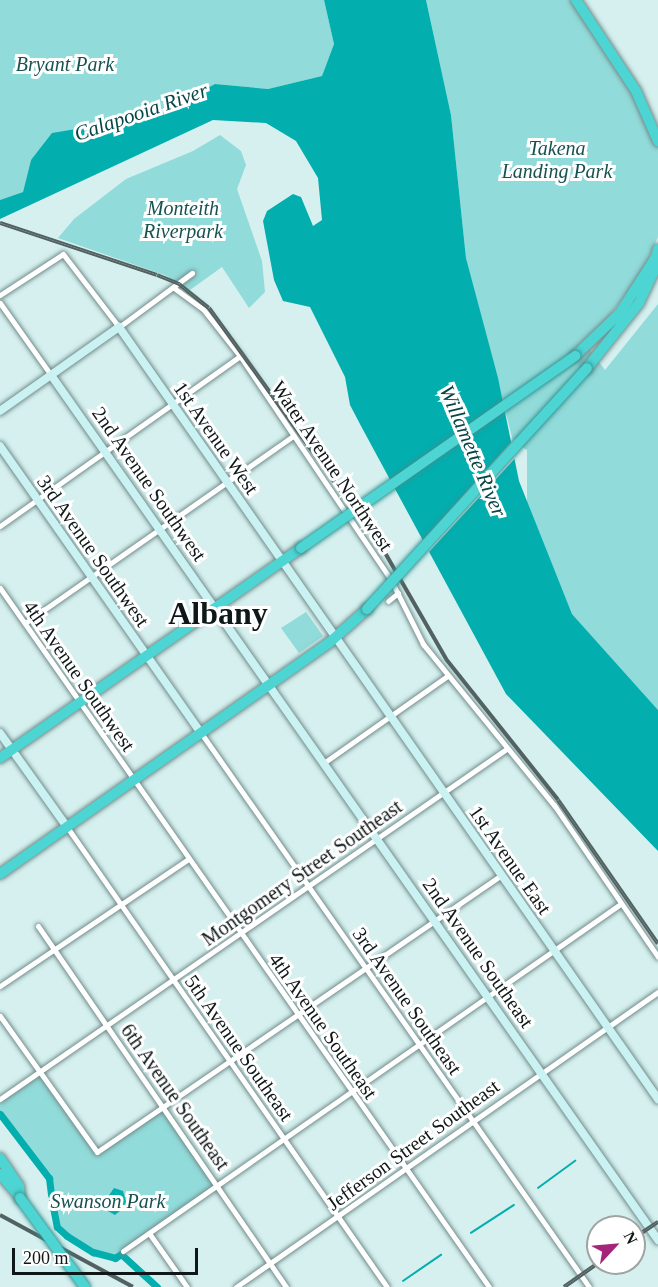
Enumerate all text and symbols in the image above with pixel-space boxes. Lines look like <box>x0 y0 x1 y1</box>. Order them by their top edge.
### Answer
park label: Bryant Park <box>16 52 114 76</box>
water label: Calapooia River <box>71 77 211 147</box>
park label: Takena Landing Park <box>502 137 612 184</box>
park label: Monteith Riverpark <box>143 196 223 243</box>
street label: 1st Avenue West <box>168 376 264 500</box>
street label: Water Avenue Northwest <box>266 376 398 556</box>
water label: Willamette River <box>434 381 512 521</box>
street label: 2nd Avenue Southwest <box>86 402 212 566</box>
street label: 3rd Avenue Southwest <box>31 470 155 632</box>
district label: Albany <box>168 594 268 632</box>
street label: 4th Avenue Southwest <box>18 596 140 756</box>
street label: Montgomery Street Southeast <box>197 795 407 951</box>
street label: 1st Avenue East <box>463 800 557 920</box>
street label: 2nd Avenue Southeast <box>417 873 539 1033</box>
street label: 3rd Avenue Southeast <box>347 922 467 1080</box>
street label: 4th Avenue Southeast <box>263 948 383 1104</box>
street label: 5th Avenue Southeast <box>179 970 299 1126</box>
street label: 6th Avenue Southeast <box>115 1019 235 1175</box>
street label: Jefferson Street Southeast <box>322 1074 504 1216</box>
park label: Swanson Park <box>50 1189 166 1213</box>
north arrow <box>586 1215 646 1275</box>
text: N <box>621 1229 641 1247</box>
scale bar <box>15 1236 201 1274</box>
text: 200 m <box>23 1248 69 1268</box>

